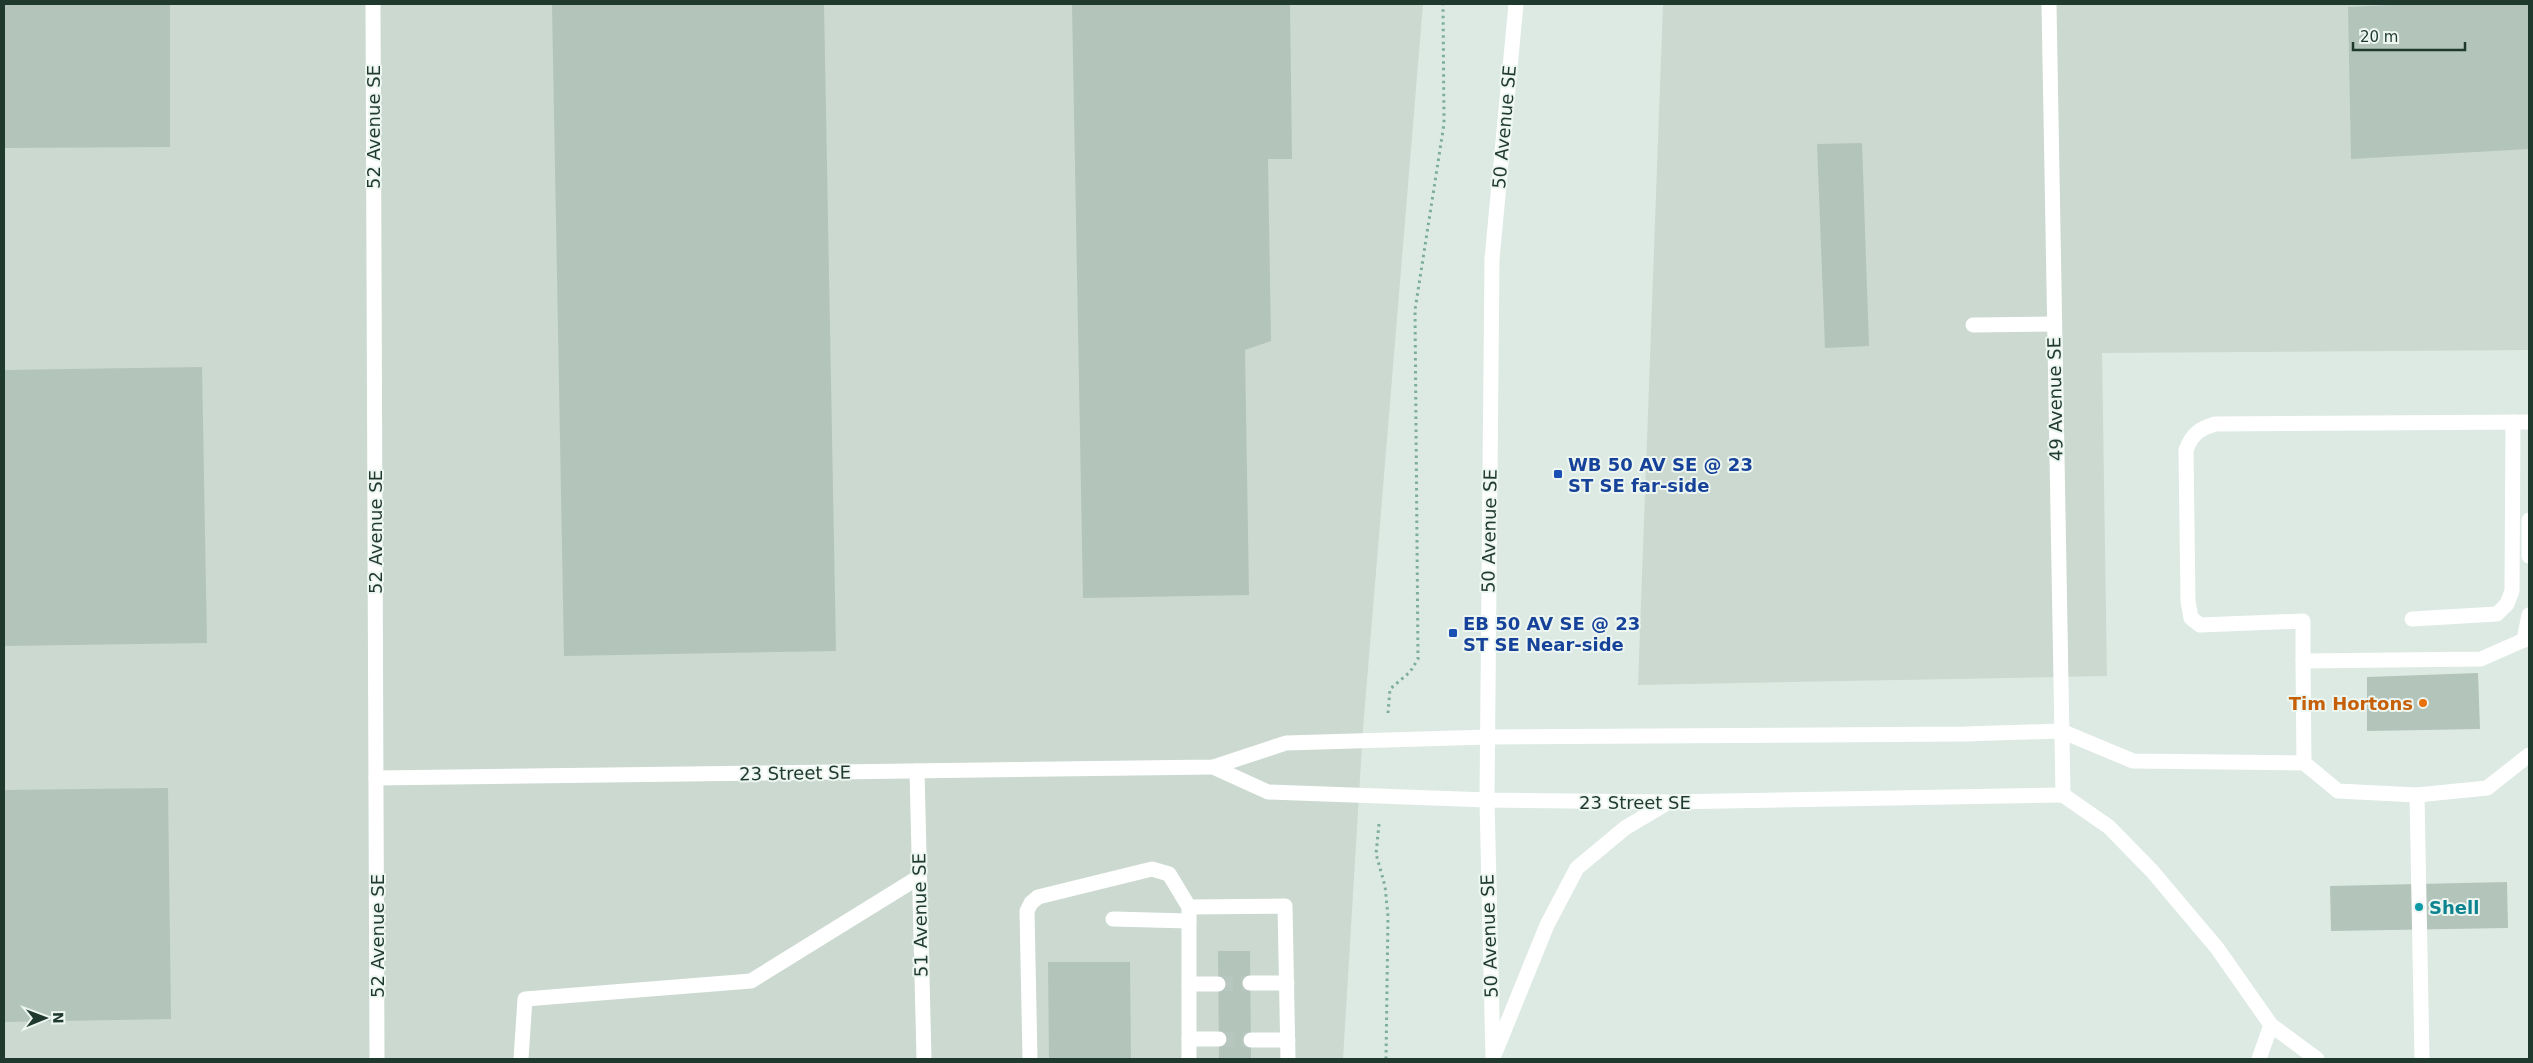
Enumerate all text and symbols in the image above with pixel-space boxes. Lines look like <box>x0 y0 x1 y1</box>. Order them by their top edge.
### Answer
scale bar <box>2353 20 2466 52</box>
text: 20 m <box>2360 28 2398 46</box>
street label: 50 Avenue SE <box>1488 64 1520 190</box>
street label: 52 Avenue SE <box>363 65 384 189</box>
street label: 49 Avenue SE <box>2043 337 2067 461</box>
place label: WB 50 AV SE @ 23 ST SE far-side <box>1568 454 1753 496</box>
marker: WB 50 AV SE @ 23 ST SE far-side <box>1552 468 1564 480</box>
street label: 50 Avenue SE <box>1477 469 1501 593</box>
street label: 52 Avenue SE <box>365 470 386 594</box>
place label: EB 50 AV SE @ 23 ST SE Near-side <box>1463 613 1640 655</box>
marker: EB 50 AV SE @ 23 ST SE Near-side <box>1447 627 1459 639</box>
place label: Tim Hortons <box>2289 693 2413 714</box>
marker: Tim Hortons <box>2417 697 2429 709</box>
street label: 23 Street SE <box>739 762 851 784</box>
street label: 23 Street SE <box>1579 792 1691 813</box>
street label: 51 Avenue SE <box>908 853 932 977</box>
street label: 52 Avenue SE <box>367 874 388 998</box>
street label: 50 Avenue SE <box>1476 874 1502 998</box>
place label: Shell <box>2429 897 2479 918</box>
marker: Shell <box>2413 901 2425 913</box>
north arrow <box>20 993 70 1043</box>
text: N <box>50 1012 66 1024</box>

